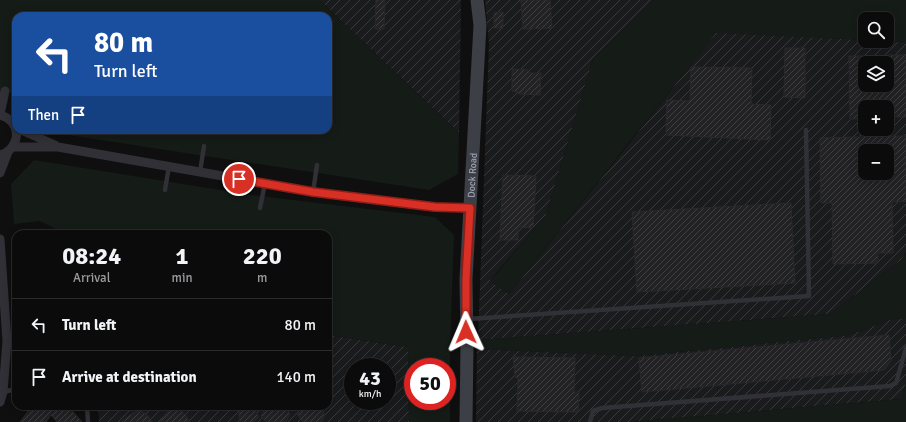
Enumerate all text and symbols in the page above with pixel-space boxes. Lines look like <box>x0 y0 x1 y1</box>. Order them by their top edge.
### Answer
map controls <box>858 12 894 180</box>
button: search <box>858 12 894 48</box>
text: 80 m <box>94 26 153 60</box>
icon: left <box>28 28 80 80</box>
button: layers <box>858 56 894 92</box>
text: Turn left <box>94 60 157 82</box>
button: + <box>858 100 894 136</box>
icon: arrive <box>67 104 89 126</box>
text: Then <box>28 106 59 124</box>
button: − <box>858 144 894 180</box>
street label: Dock Road <box>465 152 480 198</box>
pin <box>222 162 256 196</box>
icon: arrive <box>228 168 250 190</box>
text: 08:24 <box>62 241 121 271</box>
text: 1 <box>176 241 188 271</box>
text: 220 <box>243 241 282 271</box>
text: Arrival <box>73 270 110 286</box>
text: min <box>172 270 193 286</box>
text: m <box>257 270 267 286</box>
position arrow <box>445 311 487 353</box>
icon: left <box>28 314 50 336</box>
text: Turn left <box>62 316 116 334</box>
text: 80 m <box>285 316 316 334</box>
speed limit sign: 50 <box>404 358 456 410</box>
icon: arrive <box>28 366 50 388</box>
text: 43 <box>359 366 381 391</box>
text: Arrive at destination <box>62 368 197 386</box>
text: 140 m <box>276 368 316 386</box>
text: km/h <box>359 388 381 400</box>

